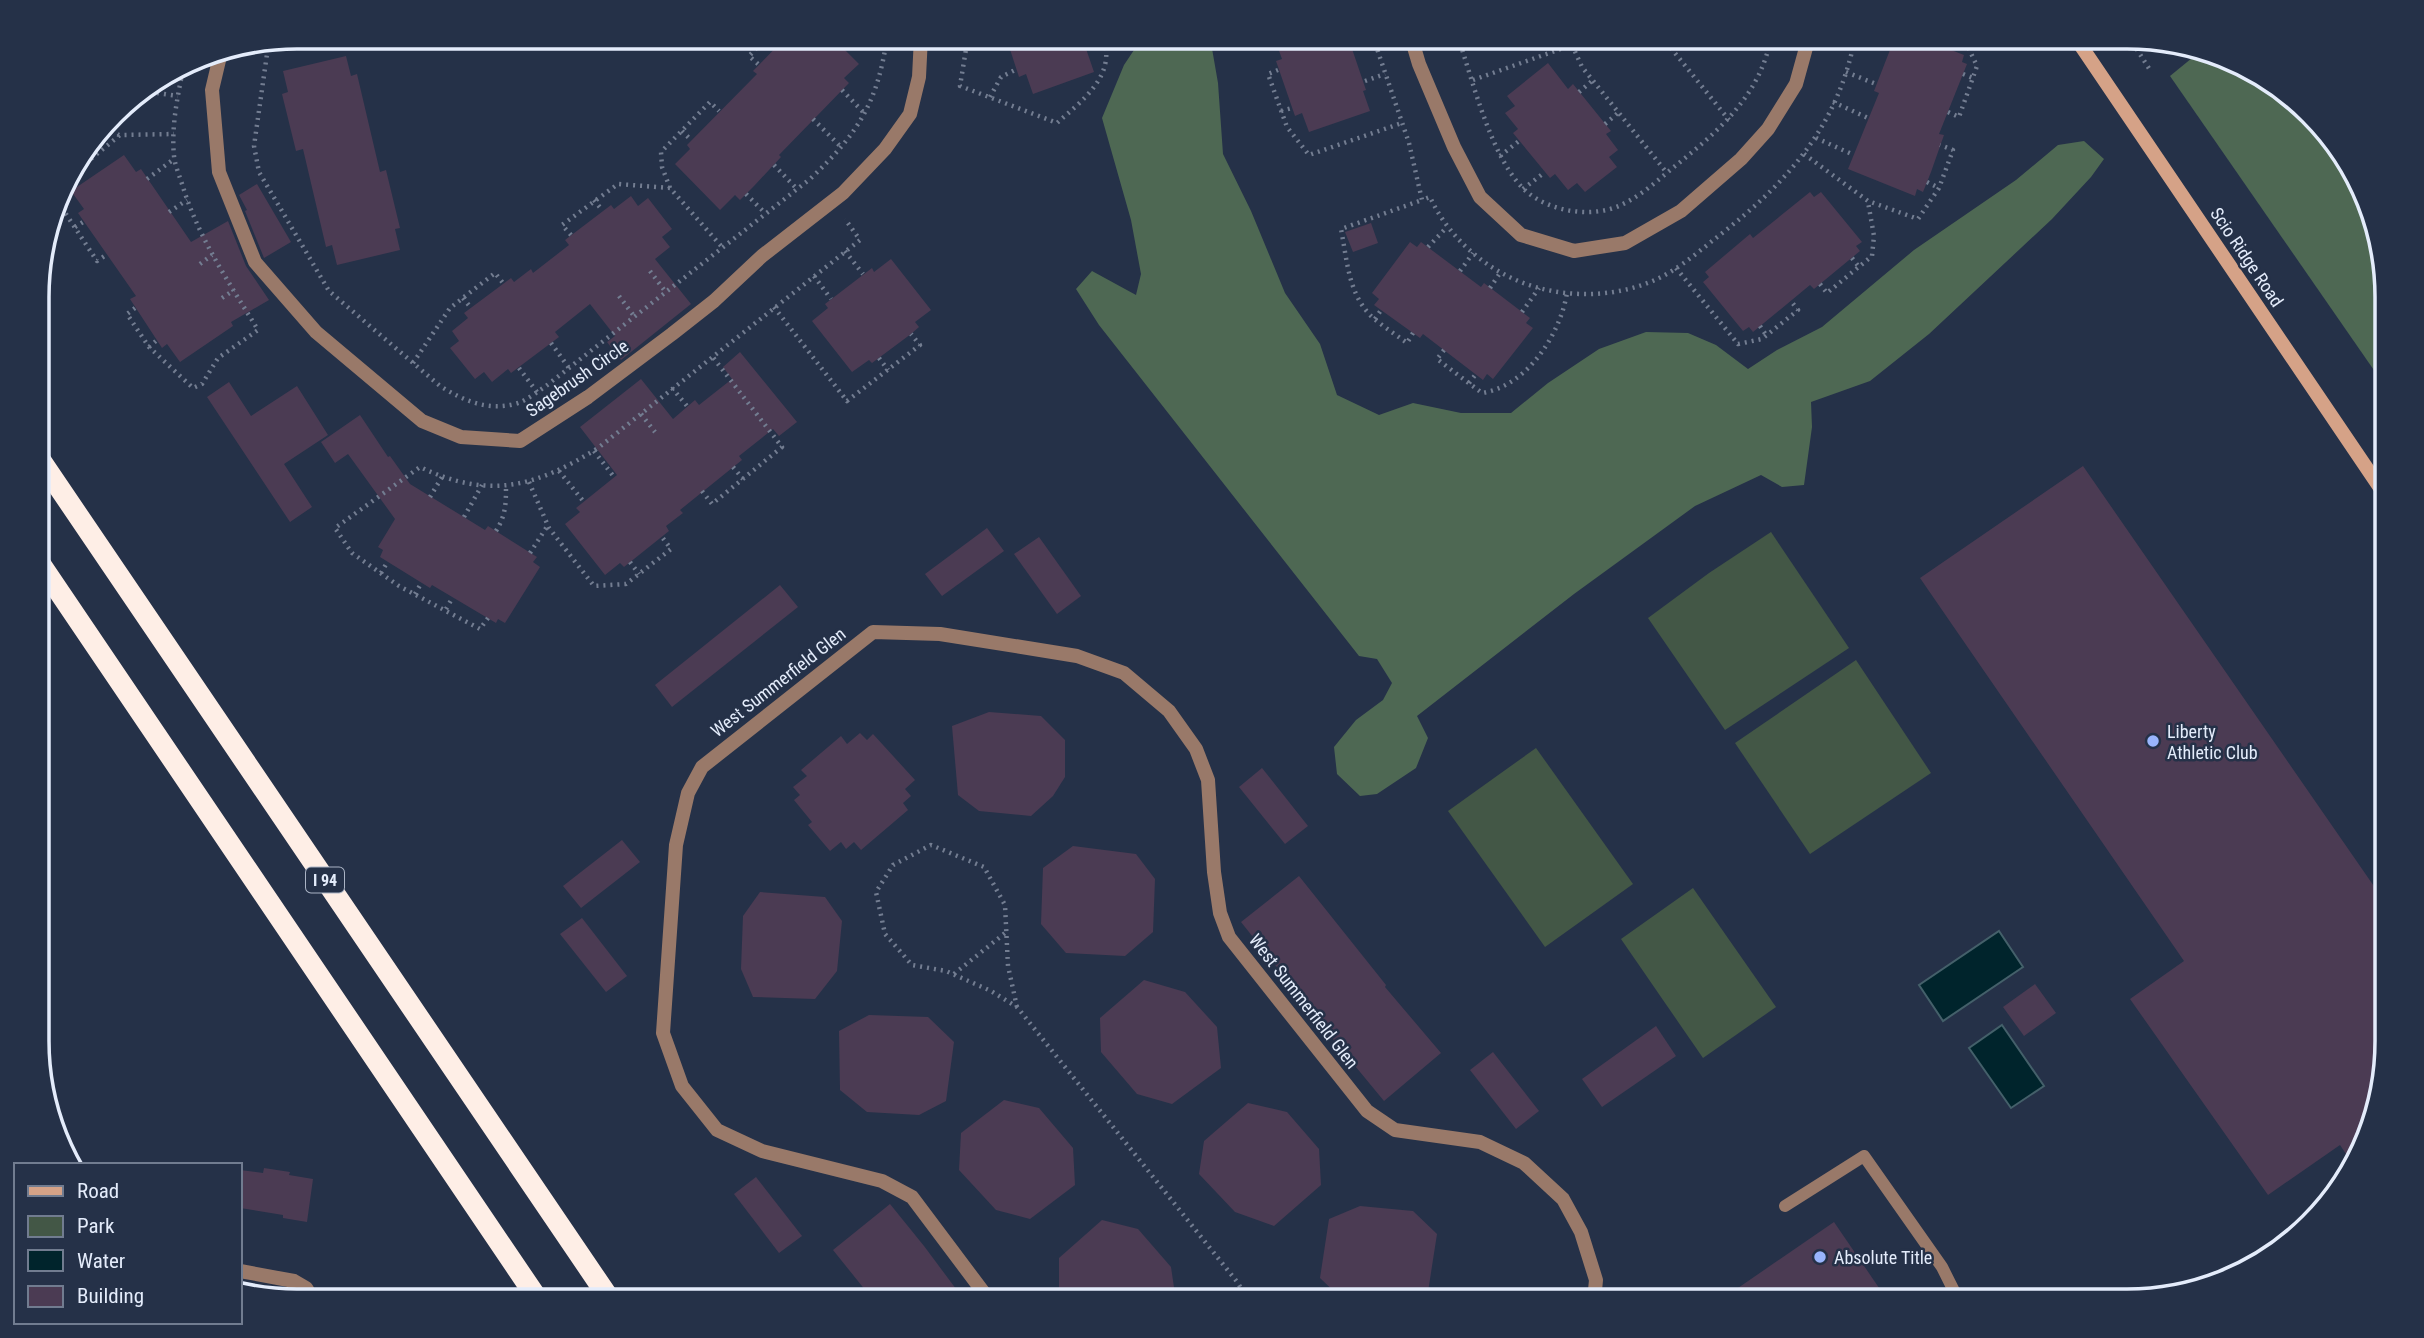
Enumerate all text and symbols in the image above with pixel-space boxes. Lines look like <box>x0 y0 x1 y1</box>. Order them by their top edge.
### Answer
street label: Scio Ridge Road <box>2206 203 2288 311</box>
street label: Sagebrush Circle <box>522 335 632 421</box>
street label: West Summerfield Glen <box>707 623 849 741</box>
place label: Liberty Athletic Club <box>2167 721 2258 763</box>
marker: Liberty Athletic Club <box>2145 733 2161 749</box>
road number: I 94 <box>306 867 344 892</box>
street label: West Summerfield Glen <box>1245 930 1363 1072</box>
legend <box>14 1163 242 1324</box>
text: Road <box>77 1179 119 1203</box>
text: Park <box>77 1214 115 1238</box>
place label: Absolute Title <box>1834 1247 1932 1268</box>
text: Water <box>77 1249 125 1273</box>
marker: Absolute Title <box>1812 1249 1828 1265</box>
text: Building <box>77 1284 144 1308</box>

